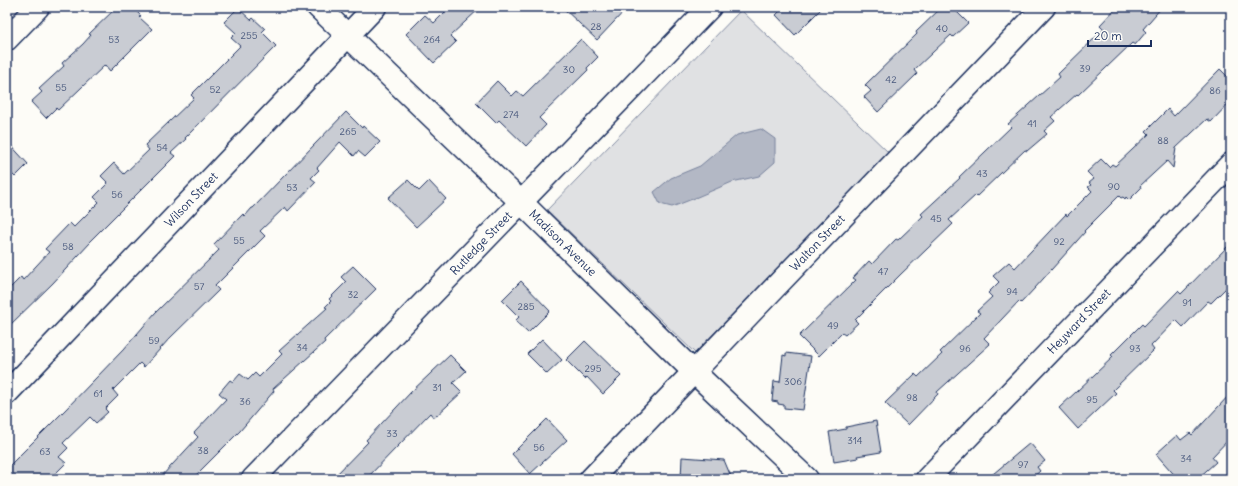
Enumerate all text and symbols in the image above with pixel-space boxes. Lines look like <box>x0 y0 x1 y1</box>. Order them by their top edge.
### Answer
house number: 28 <box>590 20 602 33</box>
house number: 40 <box>936 22 948 35</box>
scale bar <box>1088 22 1151 48</box>
text: 20 m <box>1094 28 1122 43</box>
house number: 255 <box>241 29 258 42</box>
house number: 53 <box>108 33 120 46</box>
house number: 264 <box>423 33 441 46</box>
house number: 39 <box>1079 62 1091 75</box>
house number: 30 <box>563 63 575 76</box>
house number: 42 <box>885 73 897 86</box>
house number: 55 <box>55 81 67 94</box>
house number: 52 <box>209 83 221 96</box>
house number: 86 <box>1209 84 1221 97</box>
house number: 274 <box>503 108 519 121</box>
house number: 41 <box>1027 117 1037 130</box>
house number: 265 <box>340 125 357 138</box>
house number: 88 <box>1157 134 1169 147</box>
house number: 54 <box>156 141 168 154</box>
house number: 43 <box>976 167 988 180</box>
street label: Wilson Street <box>161 169 221 230</box>
house number: 90 <box>1108 180 1120 193</box>
house number: 53 <box>286 181 298 194</box>
house number: 56 <box>111 188 123 201</box>
street label: Madison Avenue <box>526 206 600 279</box>
street label: Rutledge Street <box>447 208 515 278</box>
street label: Walton Street <box>786 211 848 274</box>
house number: 45 <box>930 212 942 225</box>
house number: 55 <box>233 234 245 247</box>
house number: 92 <box>1053 235 1065 248</box>
house number: 58 <box>62 240 74 253</box>
house number: 47 <box>878 265 888 278</box>
house number: 57 <box>194 280 204 293</box>
house number: 94 <box>1006 285 1018 298</box>
street label: Heyward Street <box>1044 285 1114 357</box>
house number: 32 <box>347 288 359 301</box>
house number: 91 <box>1182 296 1192 309</box>
house number: 285 <box>518 300 535 313</box>
house number: 49 <box>827 319 839 332</box>
house number: 59 <box>148 334 160 347</box>
house number: 34 <box>296 341 308 354</box>
house number: 96 <box>959 342 971 355</box>
house number: 93 <box>1129 342 1141 355</box>
house number: 295 <box>585 362 602 375</box>
house number: 306 <box>784 375 802 388</box>
house number: 31 <box>432 381 442 394</box>
house number: 61 <box>93 387 103 400</box>
house number: 98 <box>906 391 918 404</box>
house number: 95 <box>1086 393 1098 406</box>
house number: 36 <box>239 395 251 408</box>
house number: 33 <box>386 427 398 440</box>
house number: 314 <box>847 434 863 447</box>
house number: 56 <box>533 441 545 454</box>
house number: 38 <box>197 444 209 457</box>
house number: 63 <box>39 445 51 458</box>
house number: 34 <box>1180 452 1192 465</box>
house number: 97 <box>1018 458 1028 471</box>

